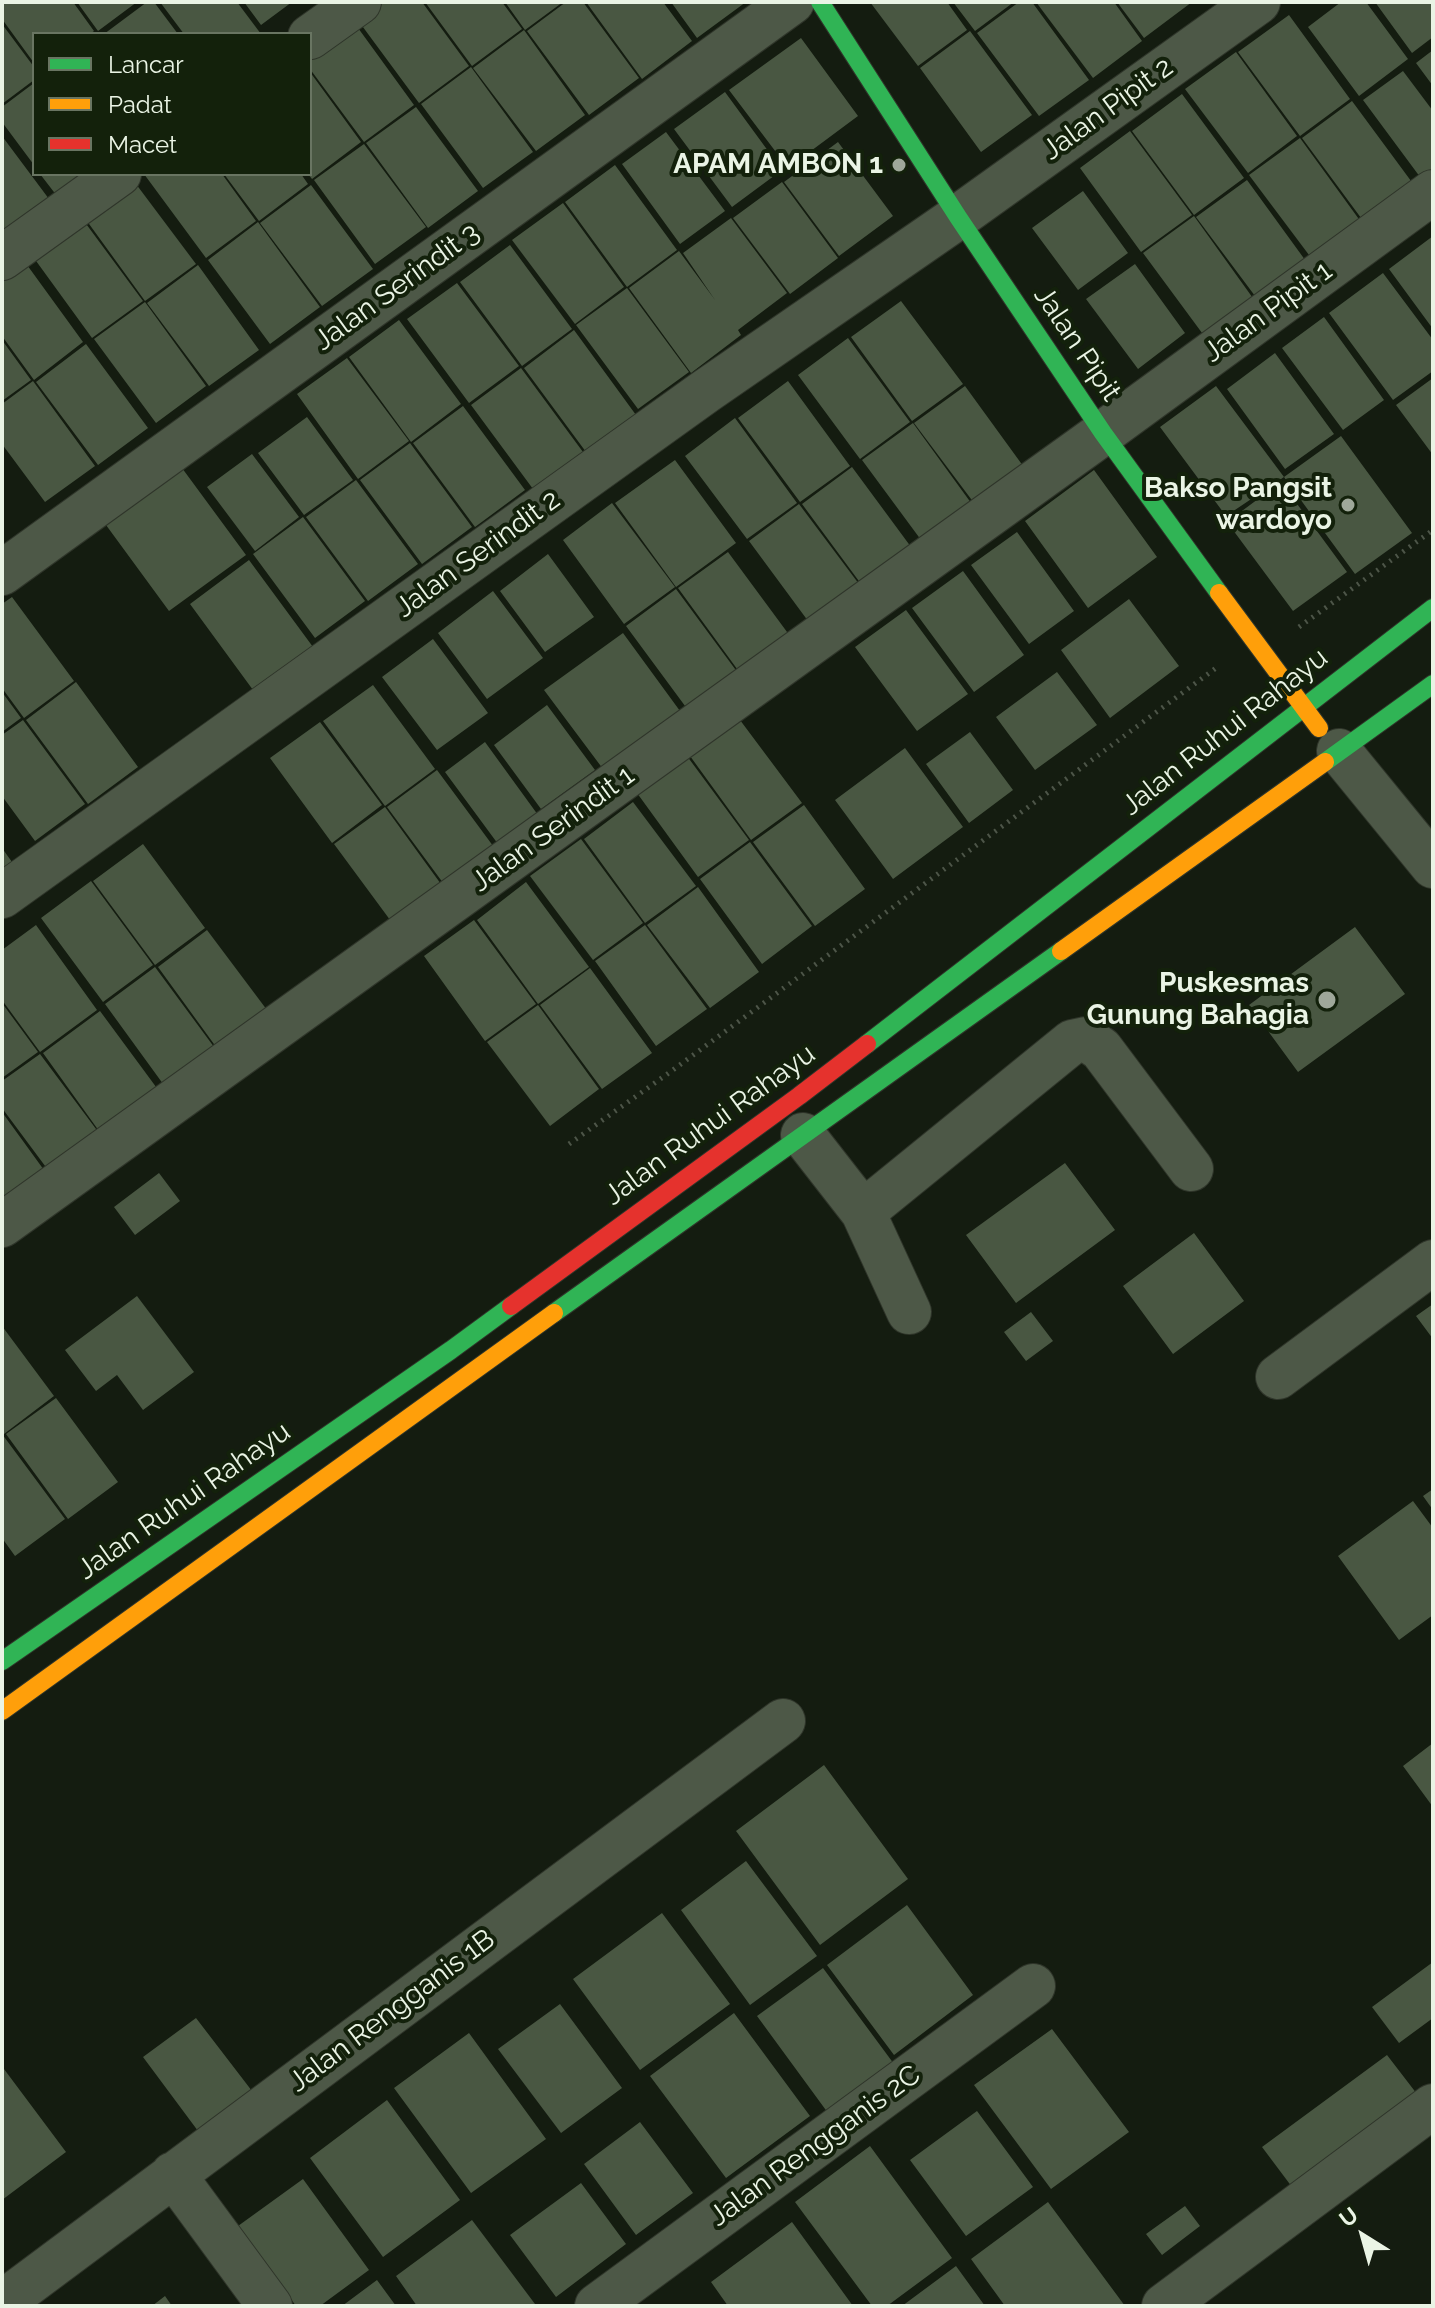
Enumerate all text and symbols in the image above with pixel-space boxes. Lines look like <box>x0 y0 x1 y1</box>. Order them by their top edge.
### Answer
legend <box>32 32 312 176</box>
text: Lancar <box>108 50 184 79</box>
street label: Jalan Pipit 2 <box>1036 50 1180 168</box>
text: Padat <box>108 90 172 119</box>
text: Macet <box>108 130 177 159</box>
place label: APAM AMBON 1 <box>673 148 883 182</box>
marker: APAM AMBON 1 <box>890 156 908 174</box>
street label: Jalan Serindit 3 <box>308 216 486 358</box>
street label: Jalan Pipit 1 <box>1197 254 1339 370</box>
street label: Jalan Pipit <box>1026 280 1128 408</box>
place label: Bakso Pangsit wardoyo <box>1144 472 1332 538</box>
street label: Jalan Serindit 2 <box>389 483 567 625</box>
marker: Bakso Pangsit wardoyo <box>1339 496 1357 514</box>
street label: Jalan Ruhui Rahayu <box>1115 641 1335 823</box>
street label: Jalan Serindit 1 <box>465 759 641 899</box>
place label: Puskesmas Gunung Bahagia <box>1087 967 1309 1033</box>
marker: Puskesmas Gunung Bahagia <box>1316 989 1338 1011</box>
street label: Jalan Ruhui Rahayu <box>598 1037 822 1213</box>
street label: Jalan Ruhui Rahayu <box>71 1415 297 1587</box>
street label: Jalan Rengganis 1B <box>282 1923 502 2099</box>
street label: Jalan Rengganis 2C <box>703 2058 927 2234</box>
north arrow <box>1323 2196 1403 2276</box>
text: U <box>1334 2201 1363 2232</box>

